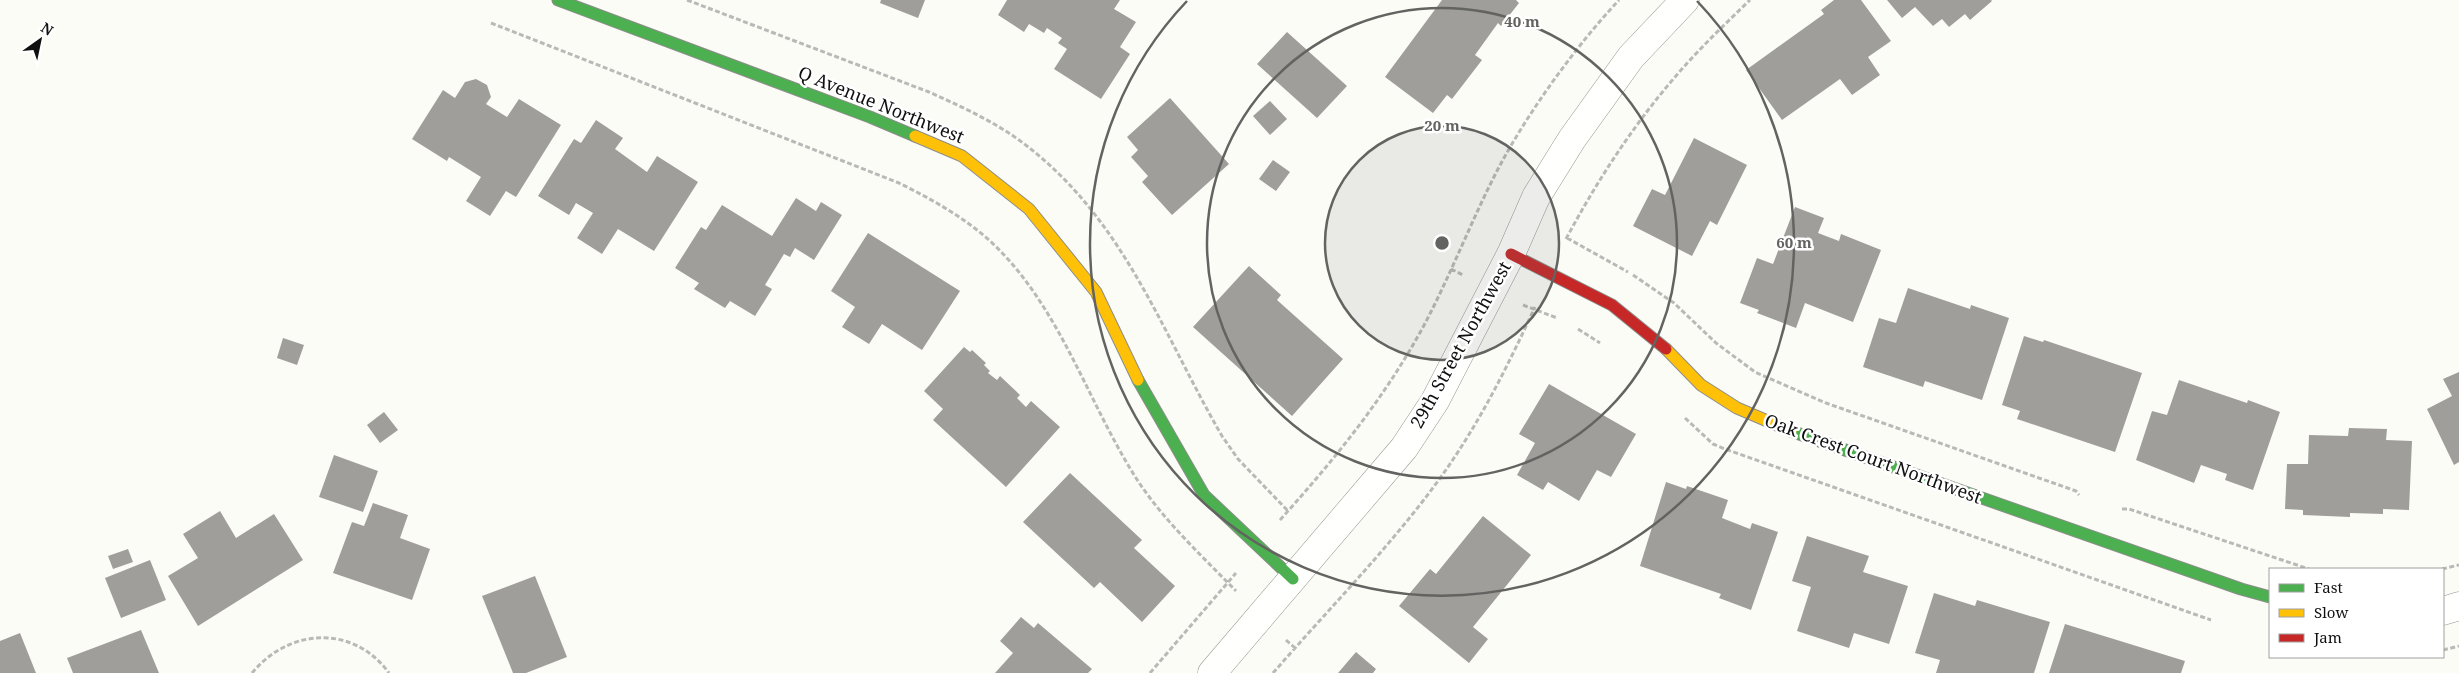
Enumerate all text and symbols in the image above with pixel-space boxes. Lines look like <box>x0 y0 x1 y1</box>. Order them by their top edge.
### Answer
text: 40 m <box>1504 11 1540 31</box>
north arrow <box>15 15 65 65</box>
text: N <box>38 18 57 40</box>
street label: Q Avenue Northwest <box>795 60 968 148</box>
text: 20 m <box>1424 115 1460 135</box>
text: 60 m <box>1776 232 1812 252</box>
centre of rings <box>1433 234 1451 252</box>
street label: 29th Street Northwest <box>1404 257 1516 432</box>
street label: Oak Crest Court Northwest <box>1761 408 1985 509</box>
legend <box>2269 568 2444 658</box>
text: Fast <box>2314 577 2343 597</box>
text: Slow <box>2314 602 2348 622</box>
text: Jam <box>2313 627 2342 647</box>

